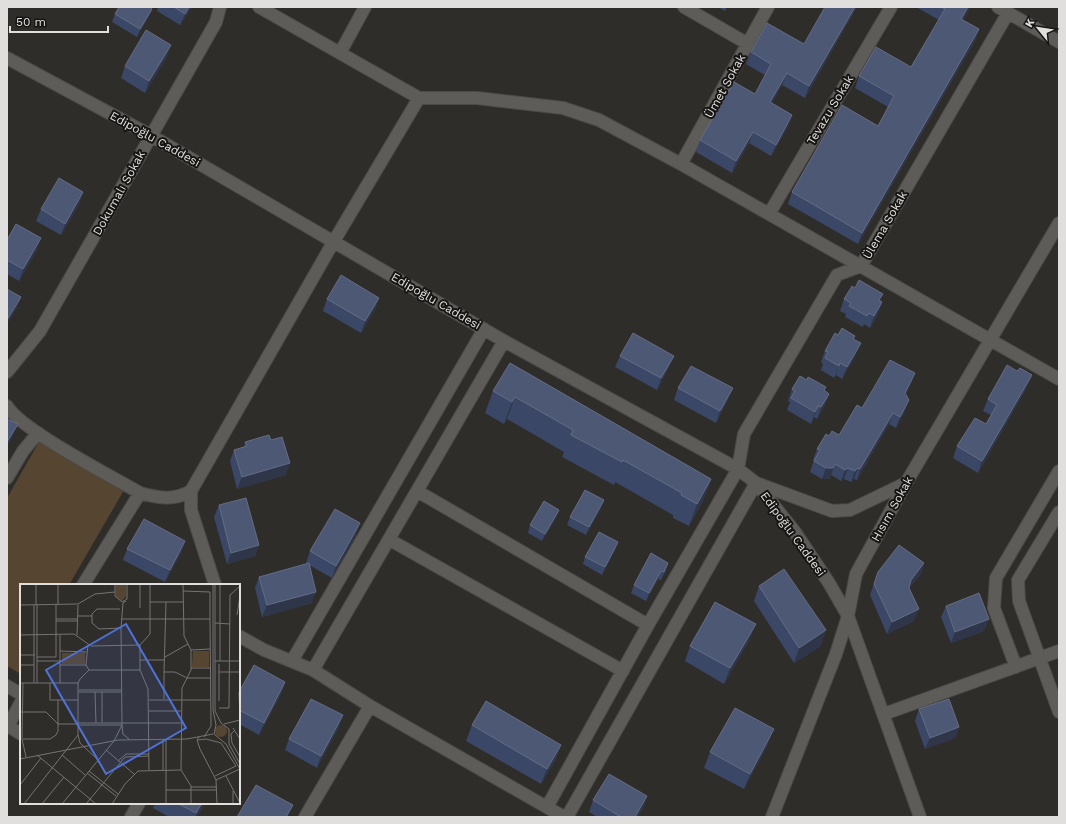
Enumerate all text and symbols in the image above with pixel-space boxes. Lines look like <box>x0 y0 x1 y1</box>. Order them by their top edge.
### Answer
scale bar <box>10 8 108 34</box>
north arrow <box>1018 8 1058 48</box>
text: 50 m <box>16 15 46 29</box>
text: K <box>1022 16 1037 30</box>
street label: Ümet Sokak <box>702 51 748 120</box>
street label: Tevazu Sokak <box>804 73 856 147</box>
street label: Edipoğlu Caddesi <box>107 108 203 170</box>
street label: Dokumalı Sokak <box>90 148 148 238</box>
street label: Ülema Sokak <box>860 188 910 262</box>
street label: Edipoğlu Caddesi <box>389 270 483 332</box>
street label: Hısım Sokak <box>868 474 916 544</box>
street label: Edipoğlu Caddesi <box>758 489 828 579</box>
inset map <box>20 584 240 804</box>

